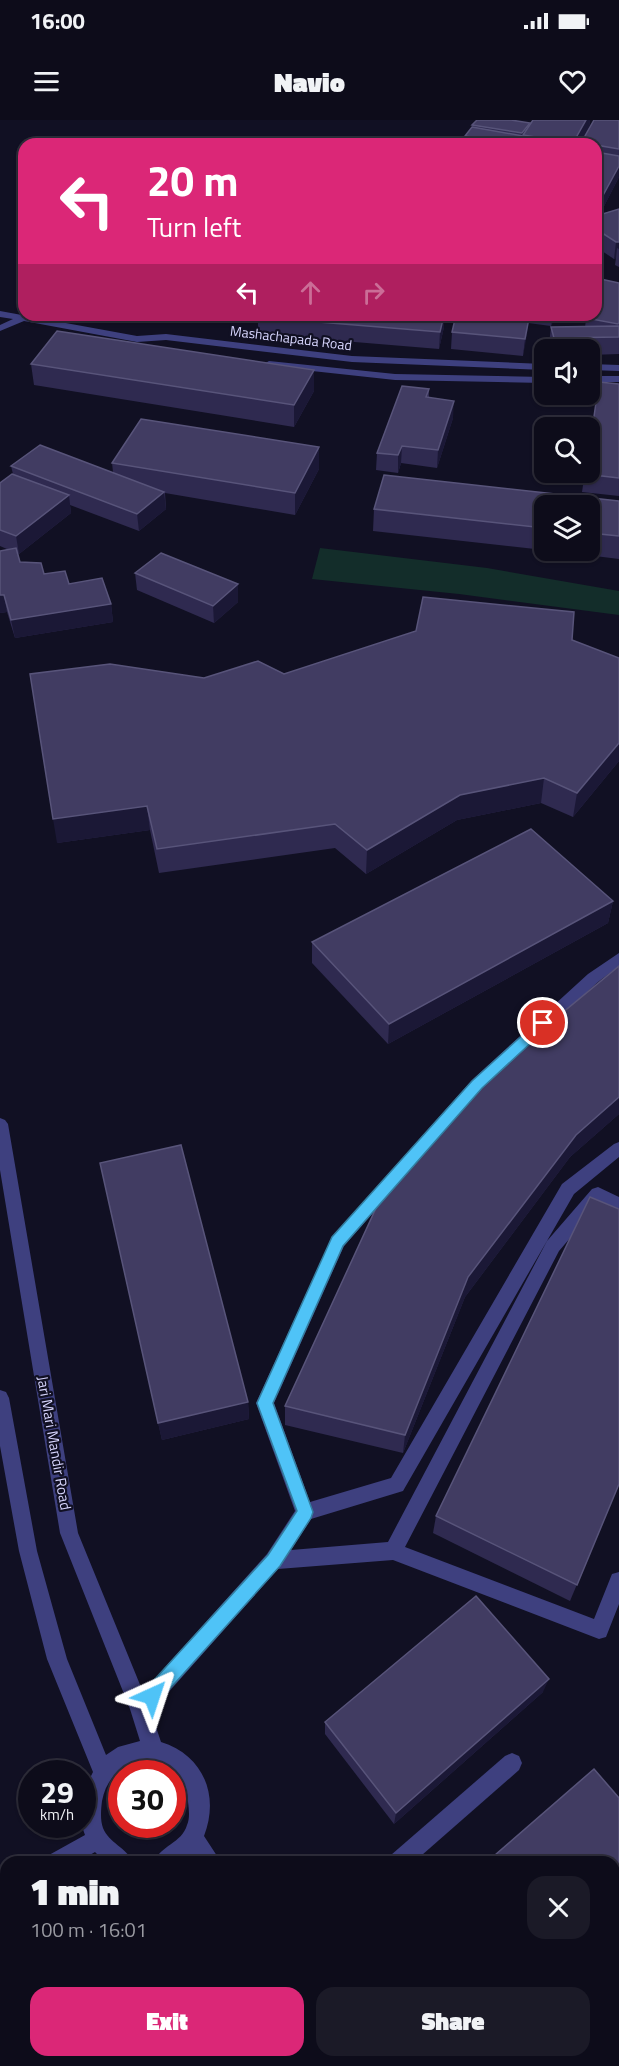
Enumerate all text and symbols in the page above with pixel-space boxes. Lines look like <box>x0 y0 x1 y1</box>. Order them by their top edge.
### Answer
text: 16:00 <box>30 4 85 38</box>
text: Navio <box>274 61 345 102</box>
icon: menu <box>30 65 63 98</box>
icon: heart <box>556 65 589 98</box>
text: 20 m <box>147 148 239 212</box>
icon: left <box>48 162 126 240</box>
text: Turn left <box>147 206 241 247</box>
icon: left <box>231 276 264 309</box>
icon: ahead <box>294 276 327 309</box>
icon: right <box>357 276 390 309</box>
street label: Mashachapada Road <box>229 320 353 355</box>
map controls <box>534 339 600 561</box>
button: sound <box>534 339 600 405</box>
button: search <box>534 417 600 483</box>
button: layers <box>534 495 600 561</box>
pin <box>517 997 568 1048</box>
icon: arrive <box>526 1006 559 1039</box>
street label: Jari Mari Mandir Road <box>31 1374 78 1512</box>
position arrow <box>120 1664 184 1728</box>
speed limit sign: 30 <box>108 1760 186 1838</box>
text: 29 <box>40 1769 74 1815</box>
text: km/h <box>40 1803 74 1826</box>
text: 1 min <box>30 1864 119 1919</box>
button: close <box>527 1876 590 1939</box>
text: 100 m · 16:01 <box>30 1914 147 1945</box>
button: Exit <box>30 1987 304 2056</box>
button: Share <box>316 1987 590 2056</box>

